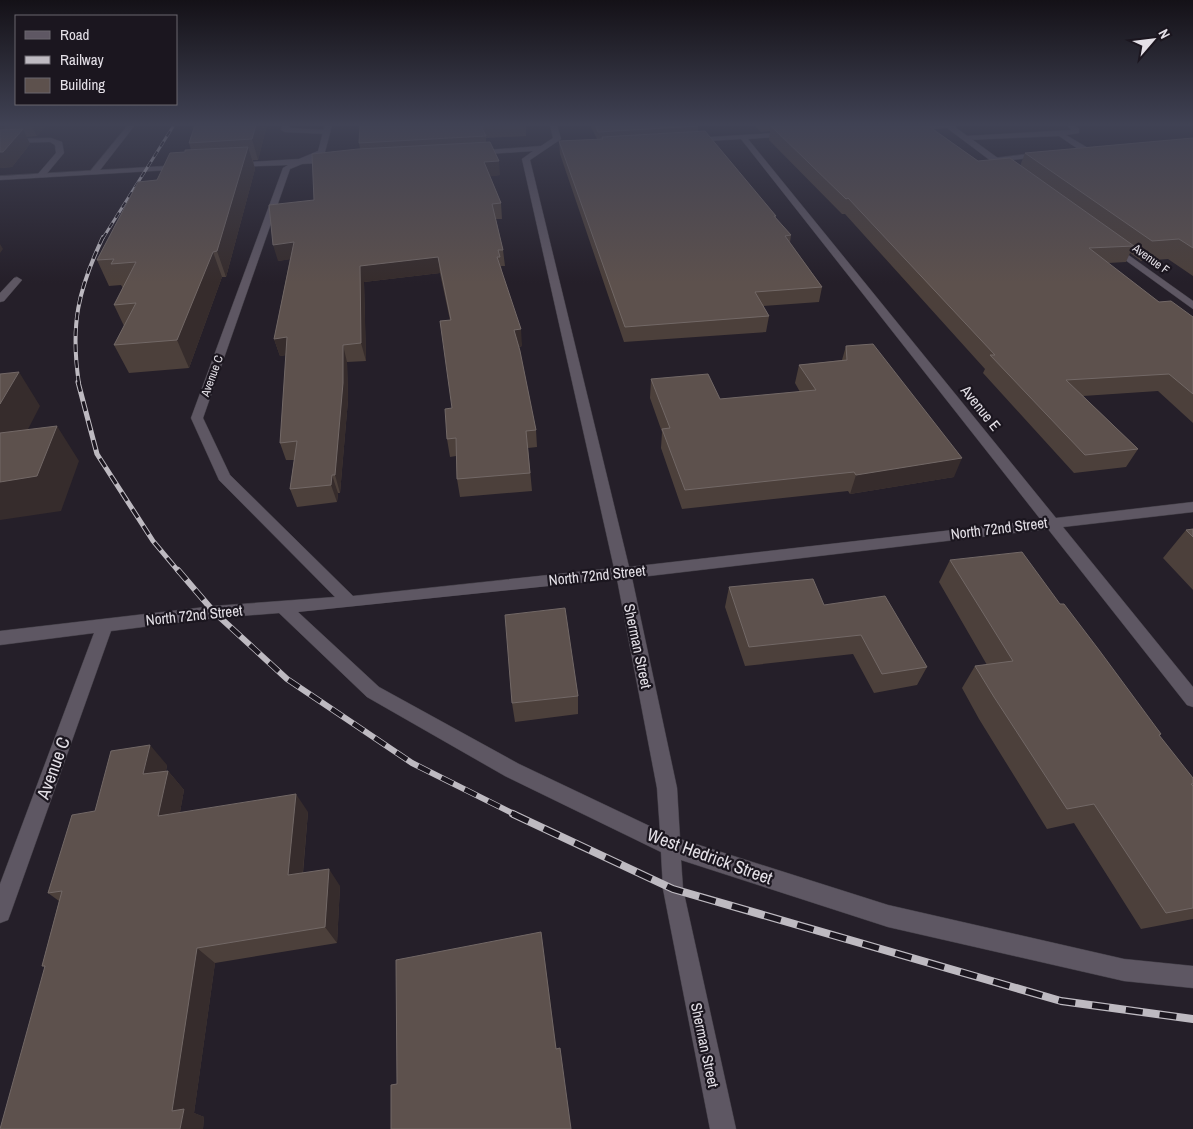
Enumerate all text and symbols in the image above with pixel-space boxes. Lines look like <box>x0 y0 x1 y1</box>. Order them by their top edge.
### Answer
legend <box>15 15 178 105</box>
north arrow <box>1128 15 1178 65</box>
text: Road <box>60 24 89 45</box>
text: N <box>1155 26 1174 42</box>
text: Railway <box>60 49 105 70</box>
text: Building <box>60 74 105 95</box>
street label: Avenue F <box>1129 240 1173 278</box>
street label: Avenue C <box>197 353 227 400</box>
street label: Avenue E <box>955 380 1006 435</box>
street label: North 72nd Street <box>950 512 1049 544</box>
street label: North 72nd Street <box>548 559 647 591</box>
street label: North 72nd Street <box>145 599 244 631</box>
street label: Sherman Street <box>619 602 657 691</box>
street label: Avenue C <box>30 733 76 804</box>
street label: West Hedrick Street <box>644 822 776 890</box>
street label: Sherman Street <box>686 1001 724 1090</box>

